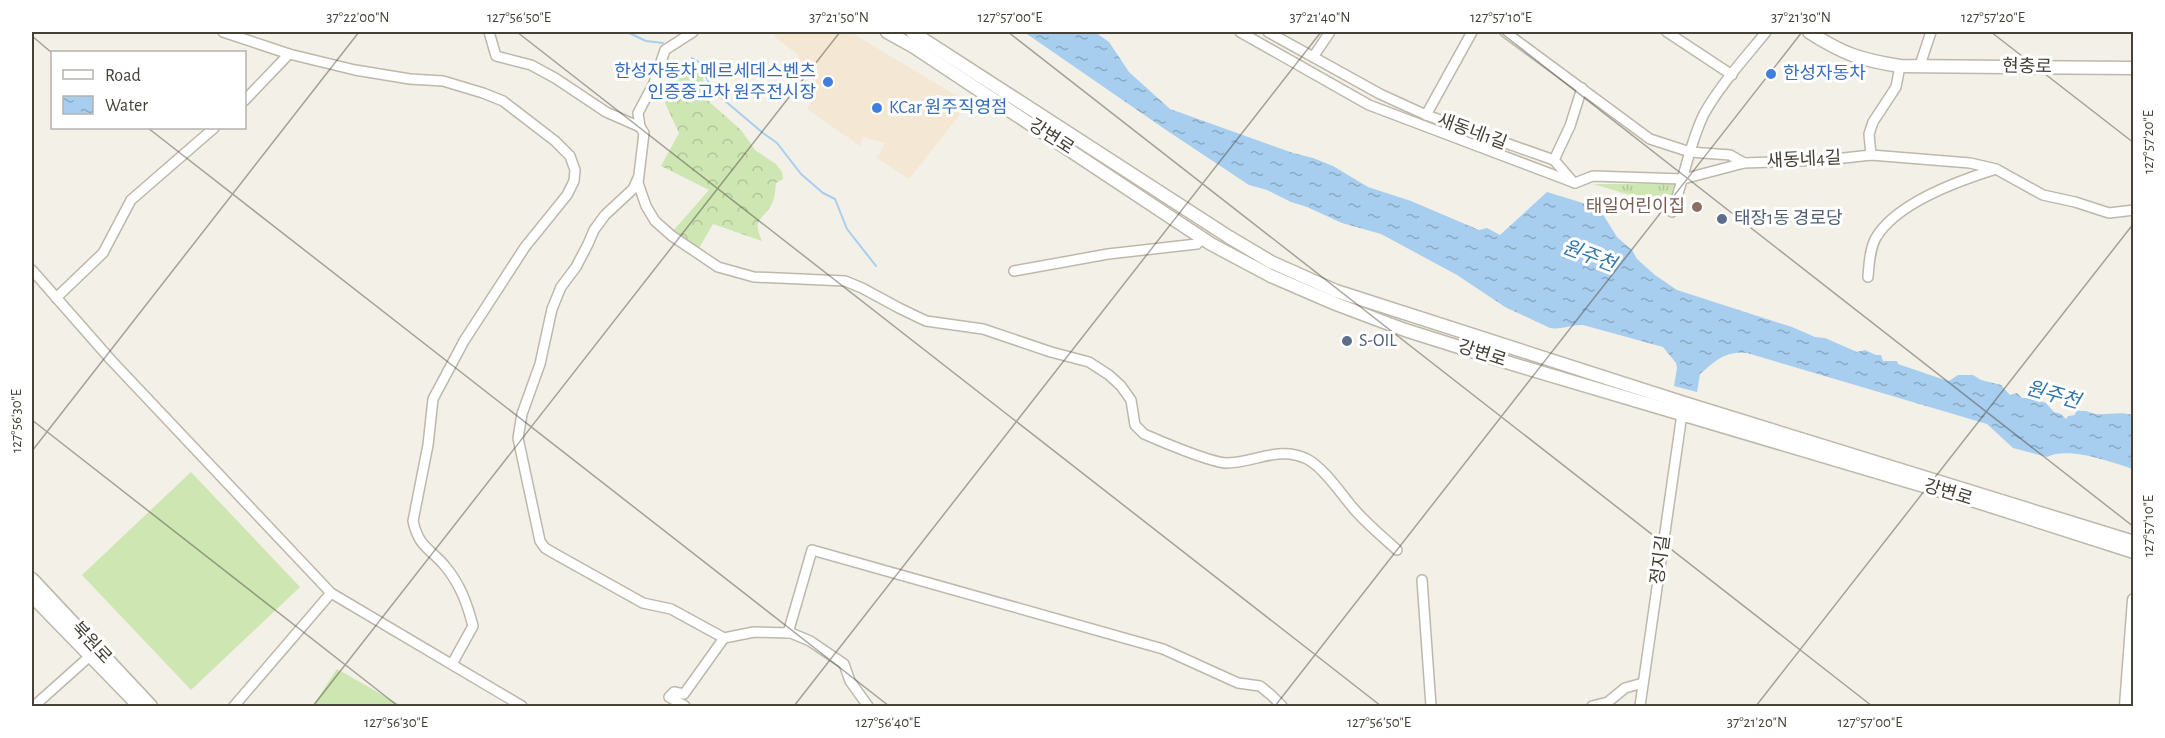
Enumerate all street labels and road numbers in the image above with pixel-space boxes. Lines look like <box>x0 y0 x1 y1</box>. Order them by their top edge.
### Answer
street label: 현충로 <box>2002 57 2052 76</box>
street label: 새동네1길 <box>1435 109 1510 153</box>
street label: 강변로 <box>1025 114 1078 158</box>
street label: 새동네4길 <box>1766 147 1842 171</box>
street label: 강변로 <box>1456 336 1509 370</box>
street label: 강변로 <box>1922 475 1975 509</box>
street label: 정지길 <box>1647 534 1673 586</box>
street label: 북원로 <box>67 618 115 667</box>

